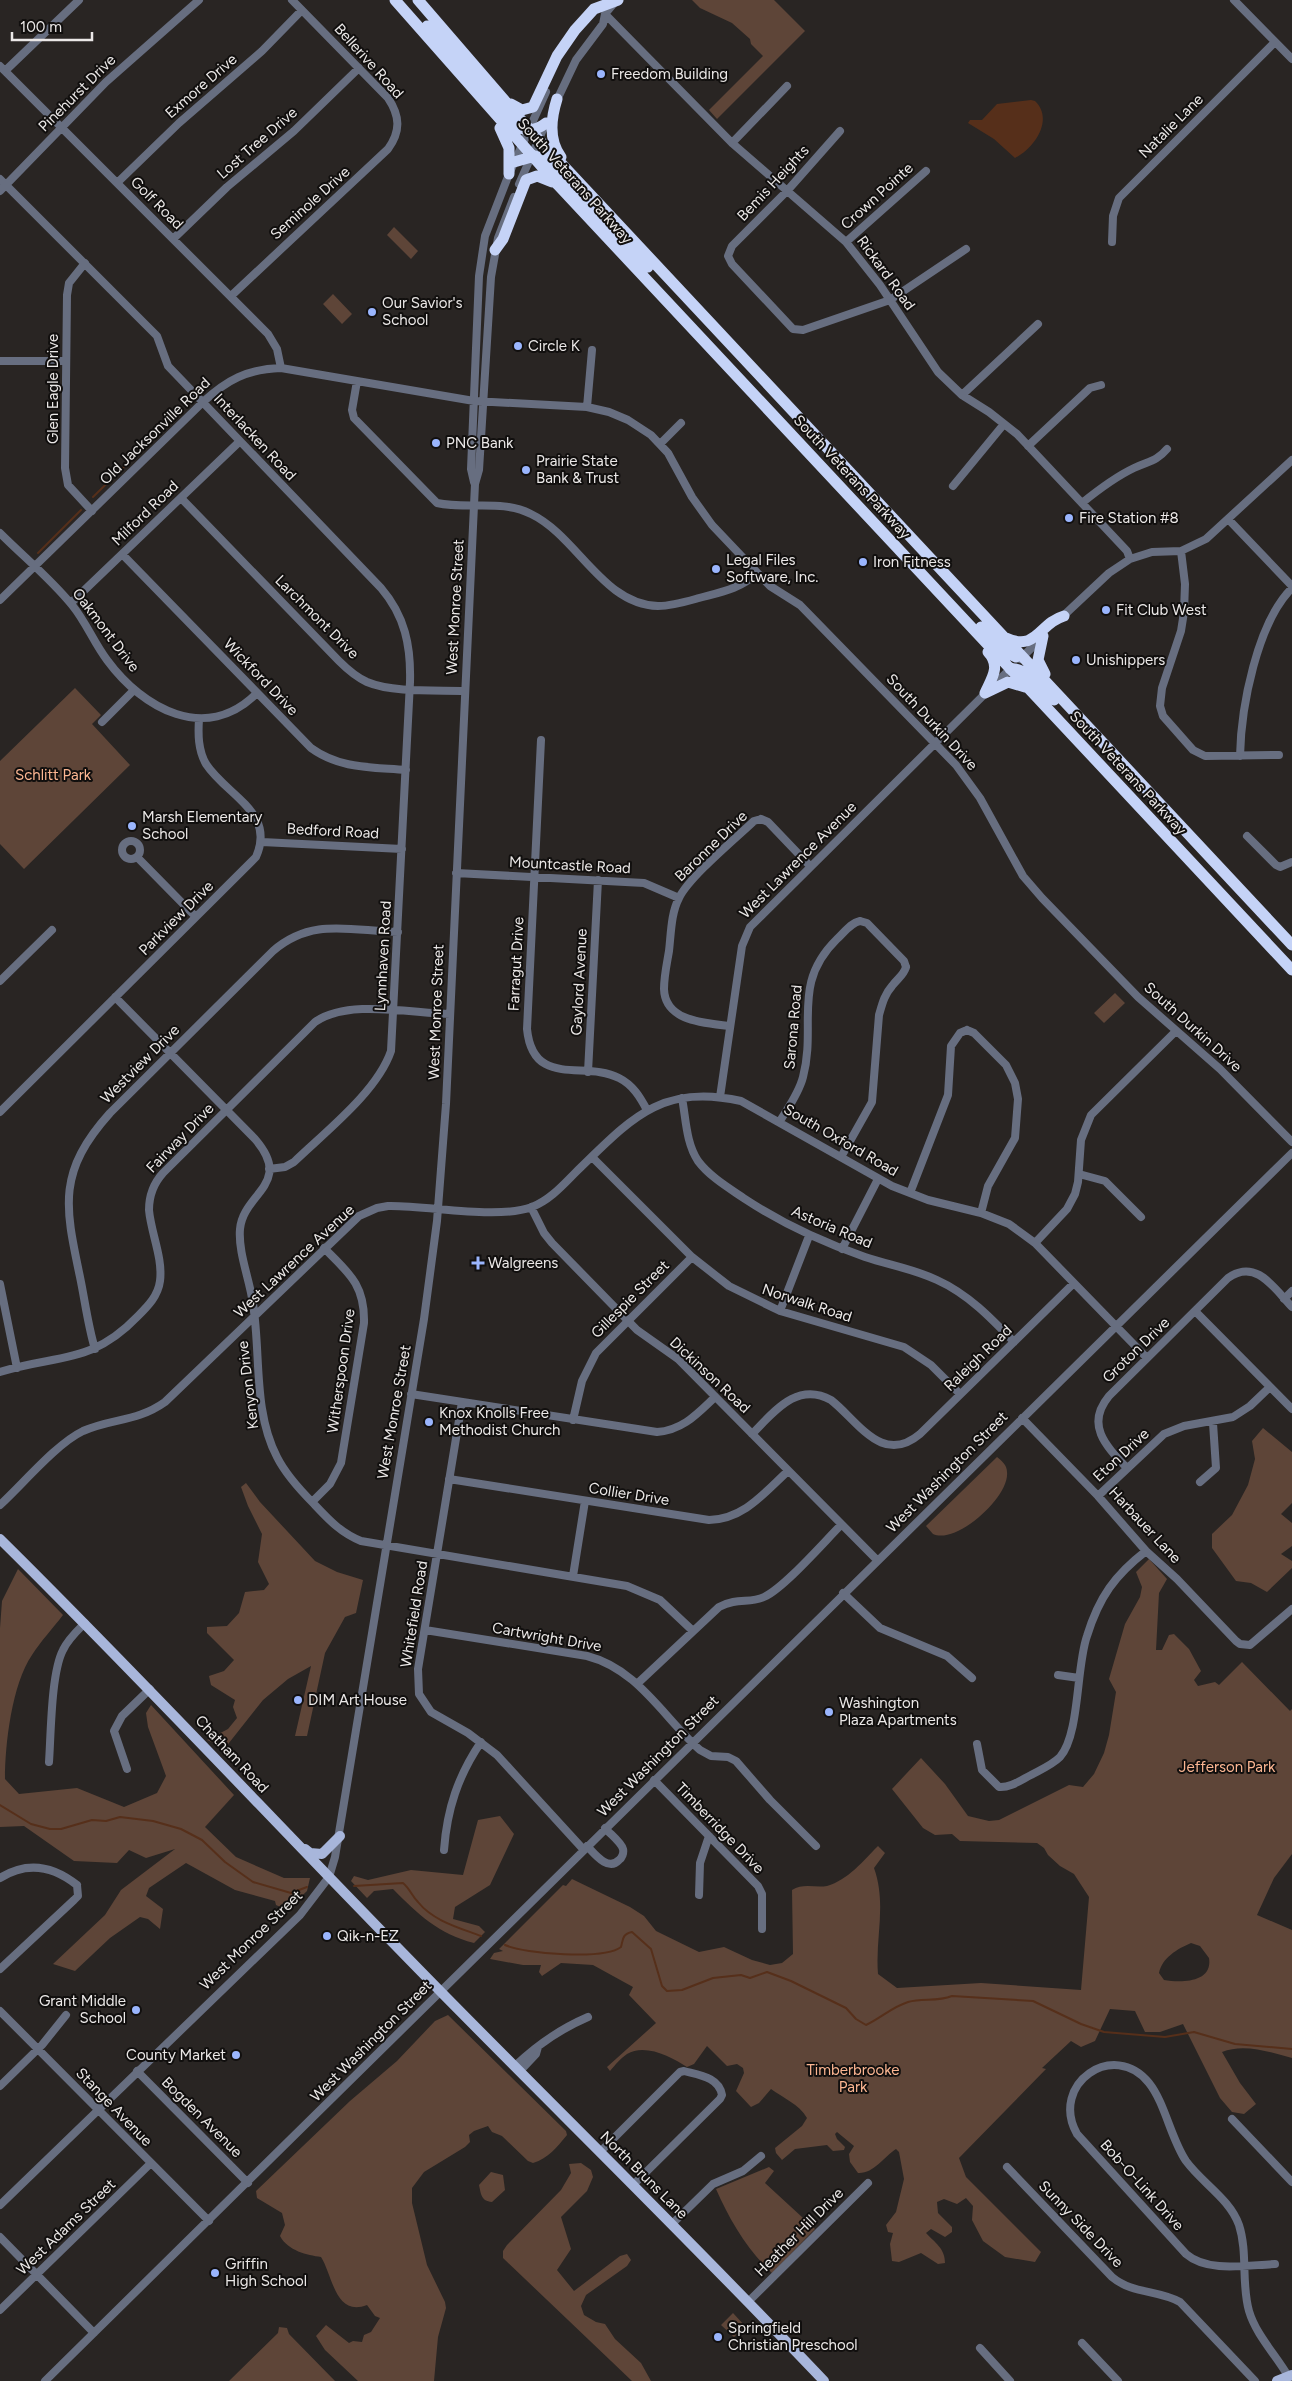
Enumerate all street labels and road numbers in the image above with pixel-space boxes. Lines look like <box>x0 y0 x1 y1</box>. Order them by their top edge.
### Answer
street label: Bellerive Road <box>331 20 407 102</box>
street label: Exmore Drive <box>161 50 241 122</box>
street label: Pinehurst Drive <box>35 51 119 135</box>
street label: Natalie Lane <box>1135 90 1207 162</box>
street label: Lost Tree Drive <box>213 103 301 183</box>
street label: South Veterans Parkway <box>514 114 636 248</box>
street label: Bemis Heights <box>733 141 813 225</box>
street label: Crown Pointe <box>837 159 917 233</box>
street label: Seminole Drive <box>267 163 353 243</box>
street label: Golf Road <box>127 173 187 233</box>
street label: Rickard Road <box>853 232 919 314</box>
street label: Glen Eagle Drive <box>44 334 62 444</box>
street label: Old Jacksonville Road <box>96 374 214 488</box>
street label: Interlacken Road <box>210 390 300 484</box>
street label: South Veterans Parkway <box>790 411 914 543</box>
street label: Milford Road <box>108 477 182 549</box>
street label: West Monroe Street <box>442 538 468 675</box>
street label: Larchmont Drive <box>271 571 363 663</box>
street label: Oakmont Drive <box>69 584 143 676</box>
street label: Wickford Drive <box>220 635 302 719</box>
street label: South Durkin Drive <box>883 670 981 774</box>
street label: South Veterans Parkway <box>1066 707 1190 839</box>
street label: West Lawrence Avenue <box>736 798 860 922</box>
street label: Baronne Drive <box>671 807 751 885</box>
street label: Bedford Road <box>286 820 380 842</box>
street label: Mountcastle Road <box>509 853 631 877</box>
street label: Parkview Drive <box>135 877 217 959</box>
street label: Lynnhaven Road <box>371 900 395 1012</box>
street label: Farragut Drive <box>505 916 527 1012</box>
street label: Gaylord Avenue <box>567 928 591 1036</box>
street label: West Monroe Street <box>425 944 447 1080</box>
street label: South Durkin Drive <box>1140 978 1246 1076</box>
street label: Sarona Road <box>780 984 806 1070</box>
street label: Westview Drive <box>97 1021 183 1107</box>
street label: Fairway Drive <box>142 1099 218 1177</box>
street label: South Oxford Road <box>781 1100 901 1180</box>
street label: West Lawrence Avenue <box>230 1201 358 1321</box>
street label: Astoria Road <box>789 1202 875 1252</box>
street label: Gillespie Street <box>587 1256 673 1342</box>
street label: Norwalk Road <box>760 1280 854 1326</box>
street label: Witherspoon Drive <box>323 1308 359 1434</box>
street label: Groton Drive <box>1099 1314 1173 1386</box>
street label: Raleigh Road <box>940 1321 1016 1395</box>
street label: Dickinson Road <box>666 1333 754 1417</box>
street label: Kenyon Drive <box>234 1340 262 1430</box>
street label: West Monroe Street <box>373 1343 415 1480</box>
street label: West Washington Street <box>883 1407 1012 1536</box>
street label: Eton Drive <box>1089 1425 1153 1485</box>
street label: Collier Drive <box>587 1479 671 1509</box>
street label: Harbauer Lane <box>1105 1483 1185 1567</box>
street label: Whitefield Road <box>397 1559 431 1669</box>
street label: Cartwright Drive <box>491 1619 603 1655</box>
street label: West Washington Street <box>594 1691 723 1820</box>
street label: Chatham Road <box>191 1711 273 1797</box>
street label: Timberridge Drive <box>672 1779 768 1877</box>
street label: West Monroe Street <box>196 1886 306 1994</box>
street label: West Washington Street <box>307 1976 436 2105</box>
street label: Stange Avenue <box>72 2064 156 2150</box>
street label: Bogden Avenue <box>158 2073 246 2161</box>
street label: North Bruns Lane <box>596 2127 692 2223</box>
street label: Bob-O-Link Drive <box>1096 2136 1188 2234</box>
street label: West Adams Street <box>13 2175 119 2279</box>
street label: Sunny Side Drive <box>1035 2177 1127 2271</box>
street label: Heather Hill Drive <box>751 2184 847 2280</box>

